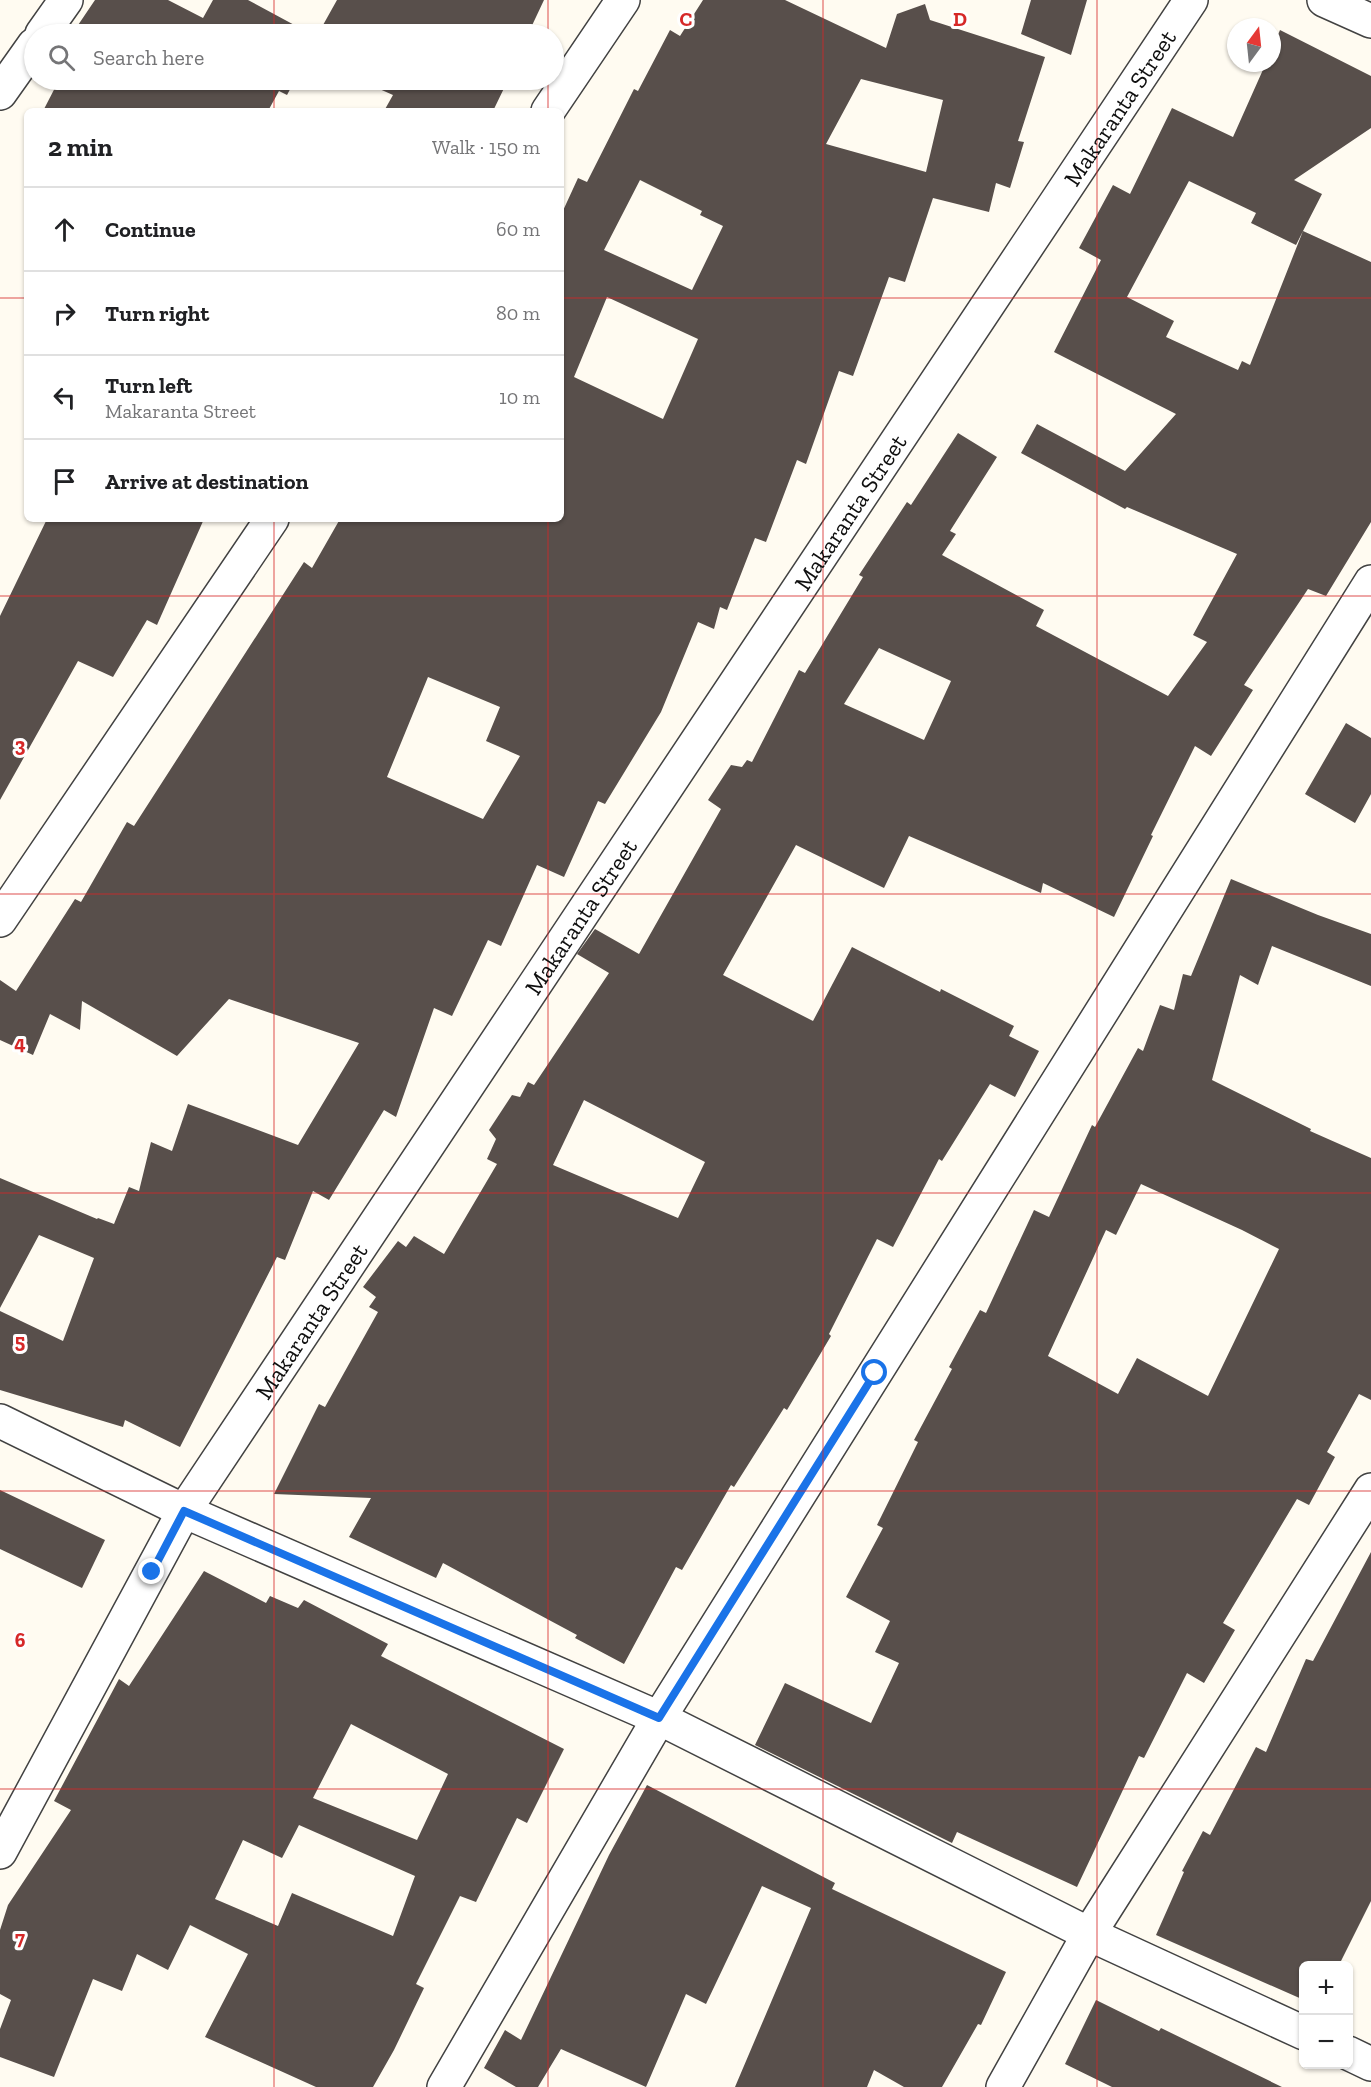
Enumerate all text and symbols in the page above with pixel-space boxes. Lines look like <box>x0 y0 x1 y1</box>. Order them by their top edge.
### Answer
text: C <box>680 7 693 31</box>
text: D <box>953 7 967 31</box>
north arrow <box>1227 18 1281 72</box>
search box <box>24 24 564 90</box>
street label: Makaranta Street <box>1057 24 1182 191</box>
icon: search <box>45 41 78 74</box>
text: Search here <box>93 44 204 71</box>
text: 2 min <box>48 131 113 163</box>
text: Walk · 150 m <box>432 135 540 159</box>
icon: ahead <box>48 213 81 246</box>
text: Continue <box>105 216 196 243</box>
text: 60 m <box>496 217 540 241</box>
icon: right <box>48 297 81 330</box>
text: Turn right <box>105 300 209 327</box>
text: 80 m <box>496 301 540 325</box>
text: Turn left <box>105 372 192 399</box>
icon: left <box>48 381 81 414</box>
text: 10 m <box>499 385 540 409</box>
text: Makaranta Street <box>105 399 256 423</box>
street label: Makaranta Street <box>787 428 912 595</box>
icon: arrive <box>48 465 81 498</box>
text: Arrive at destination <box>105 468 308 495</box>
text: 3 <box>15 733 26 757</box>
street label: Makaranta Street <box>518 833 643 1000</box>
text: 4 <box>14 1031 26 1055</box>
street label: Makaranta Street <box>248 1237 373 1404</box>
text: 5 <box>15 1329 25 1353</box>
route start <box>861 1359 887 1385</box>
route end <box>138 1558 164 1584</box>
text: 6 <box>15 1628 26 1652</box>
text: 7 <box>15 1926 25 1950</box>
map controls <box>1299 1961 1353 2069</box>
button: + <box>1299 1961 1353 2015</box>
button: − <box>1299 2015 1353 2069</box>

